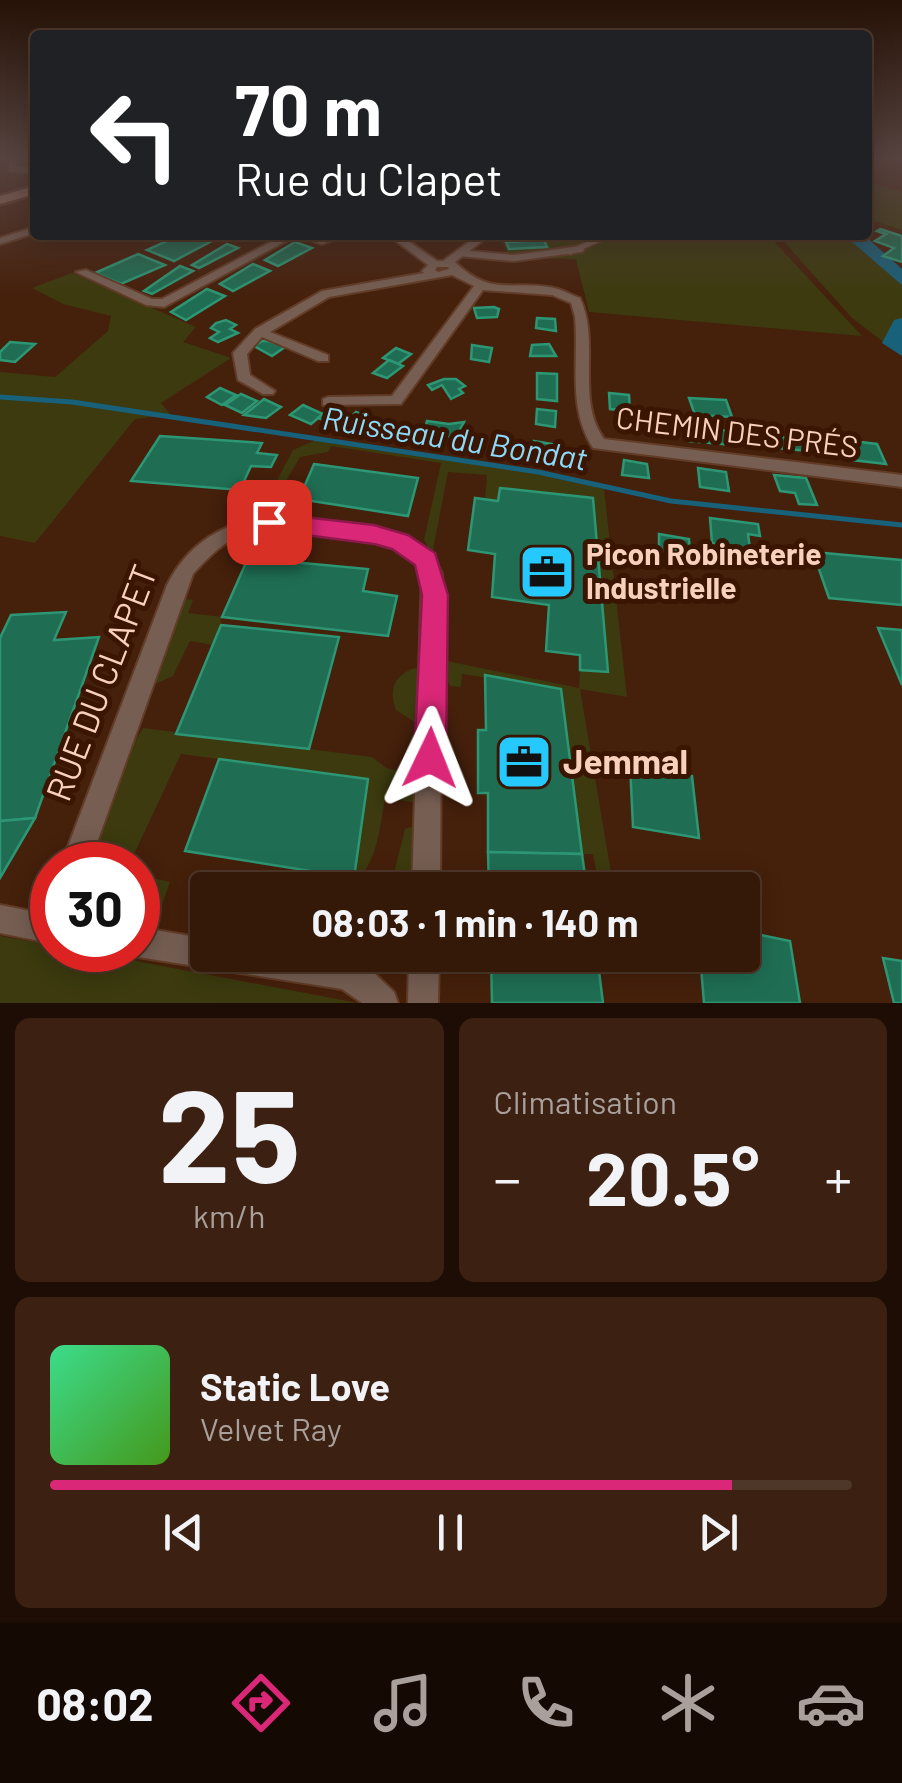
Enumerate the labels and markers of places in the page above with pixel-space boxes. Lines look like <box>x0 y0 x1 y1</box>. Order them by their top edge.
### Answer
pin <box>227 480 312 565</box>
place label: Picon Robineterie Industrielle <box>586 535 822 605</box>
office icon: Picon Robineterie Industrielle <box>517 542 577 602</box>
office icon: Jemmal <box>494 732 554 792</box>
place label: Jemmal <box>563 739 688 781</box>

